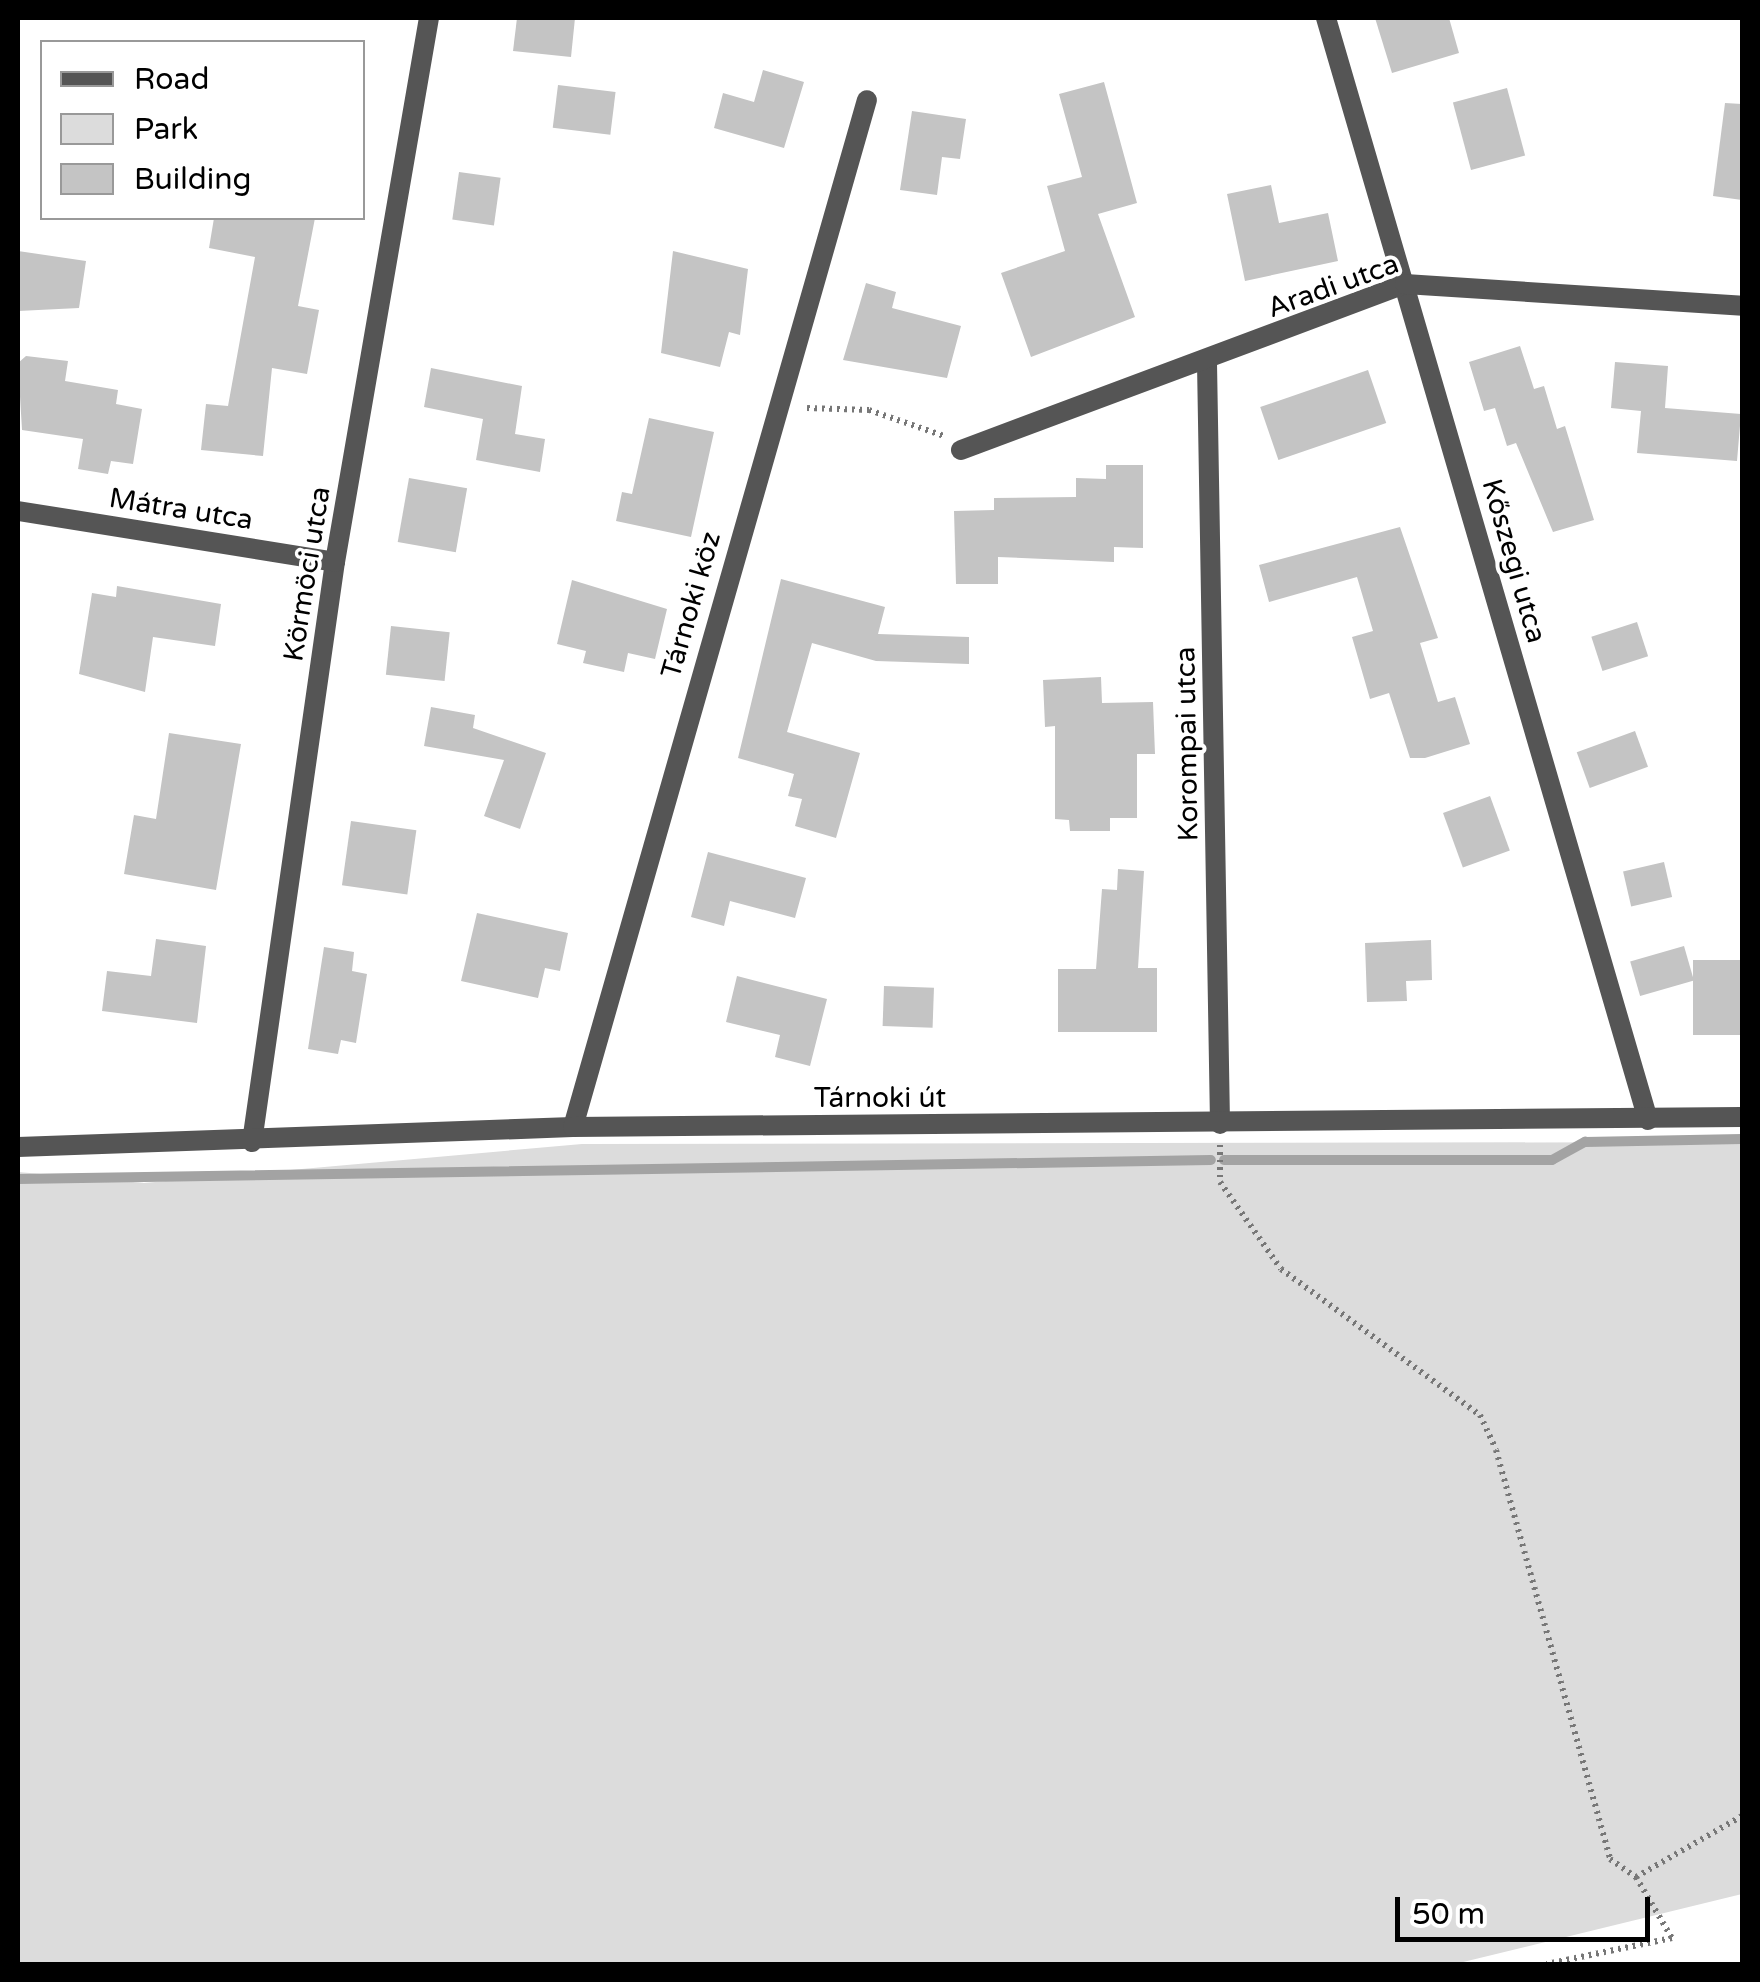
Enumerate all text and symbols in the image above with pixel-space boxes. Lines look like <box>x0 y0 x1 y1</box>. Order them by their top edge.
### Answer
legend <box>40 40 365 220</box>
text: Road <box>134 61 209 98</box>
text: Park <box>134 111 198 148</box>
text: Building <box>134 161 251 198</box>
street label: Aradi utca <box>1263 247 1403 325</box>
street label: Kőszegi utca <box>1475 475 1553 647</box>
street label: Mátra utca <box>107 481 255 537</box>
street label: Körmöci utca <box>277 484 337 664</box>
street label: Tárnoki köz <box>654 528 728 682</box>
street label: Korompai utca <box>1169 646 1205 842</box>
street label: Tárnoki út <box>814 1081 946 1115</box>
scale bar <box>1400 1877 1655 1939</box>
text: 50 m <box>1412 1896 1485 1933</box>

